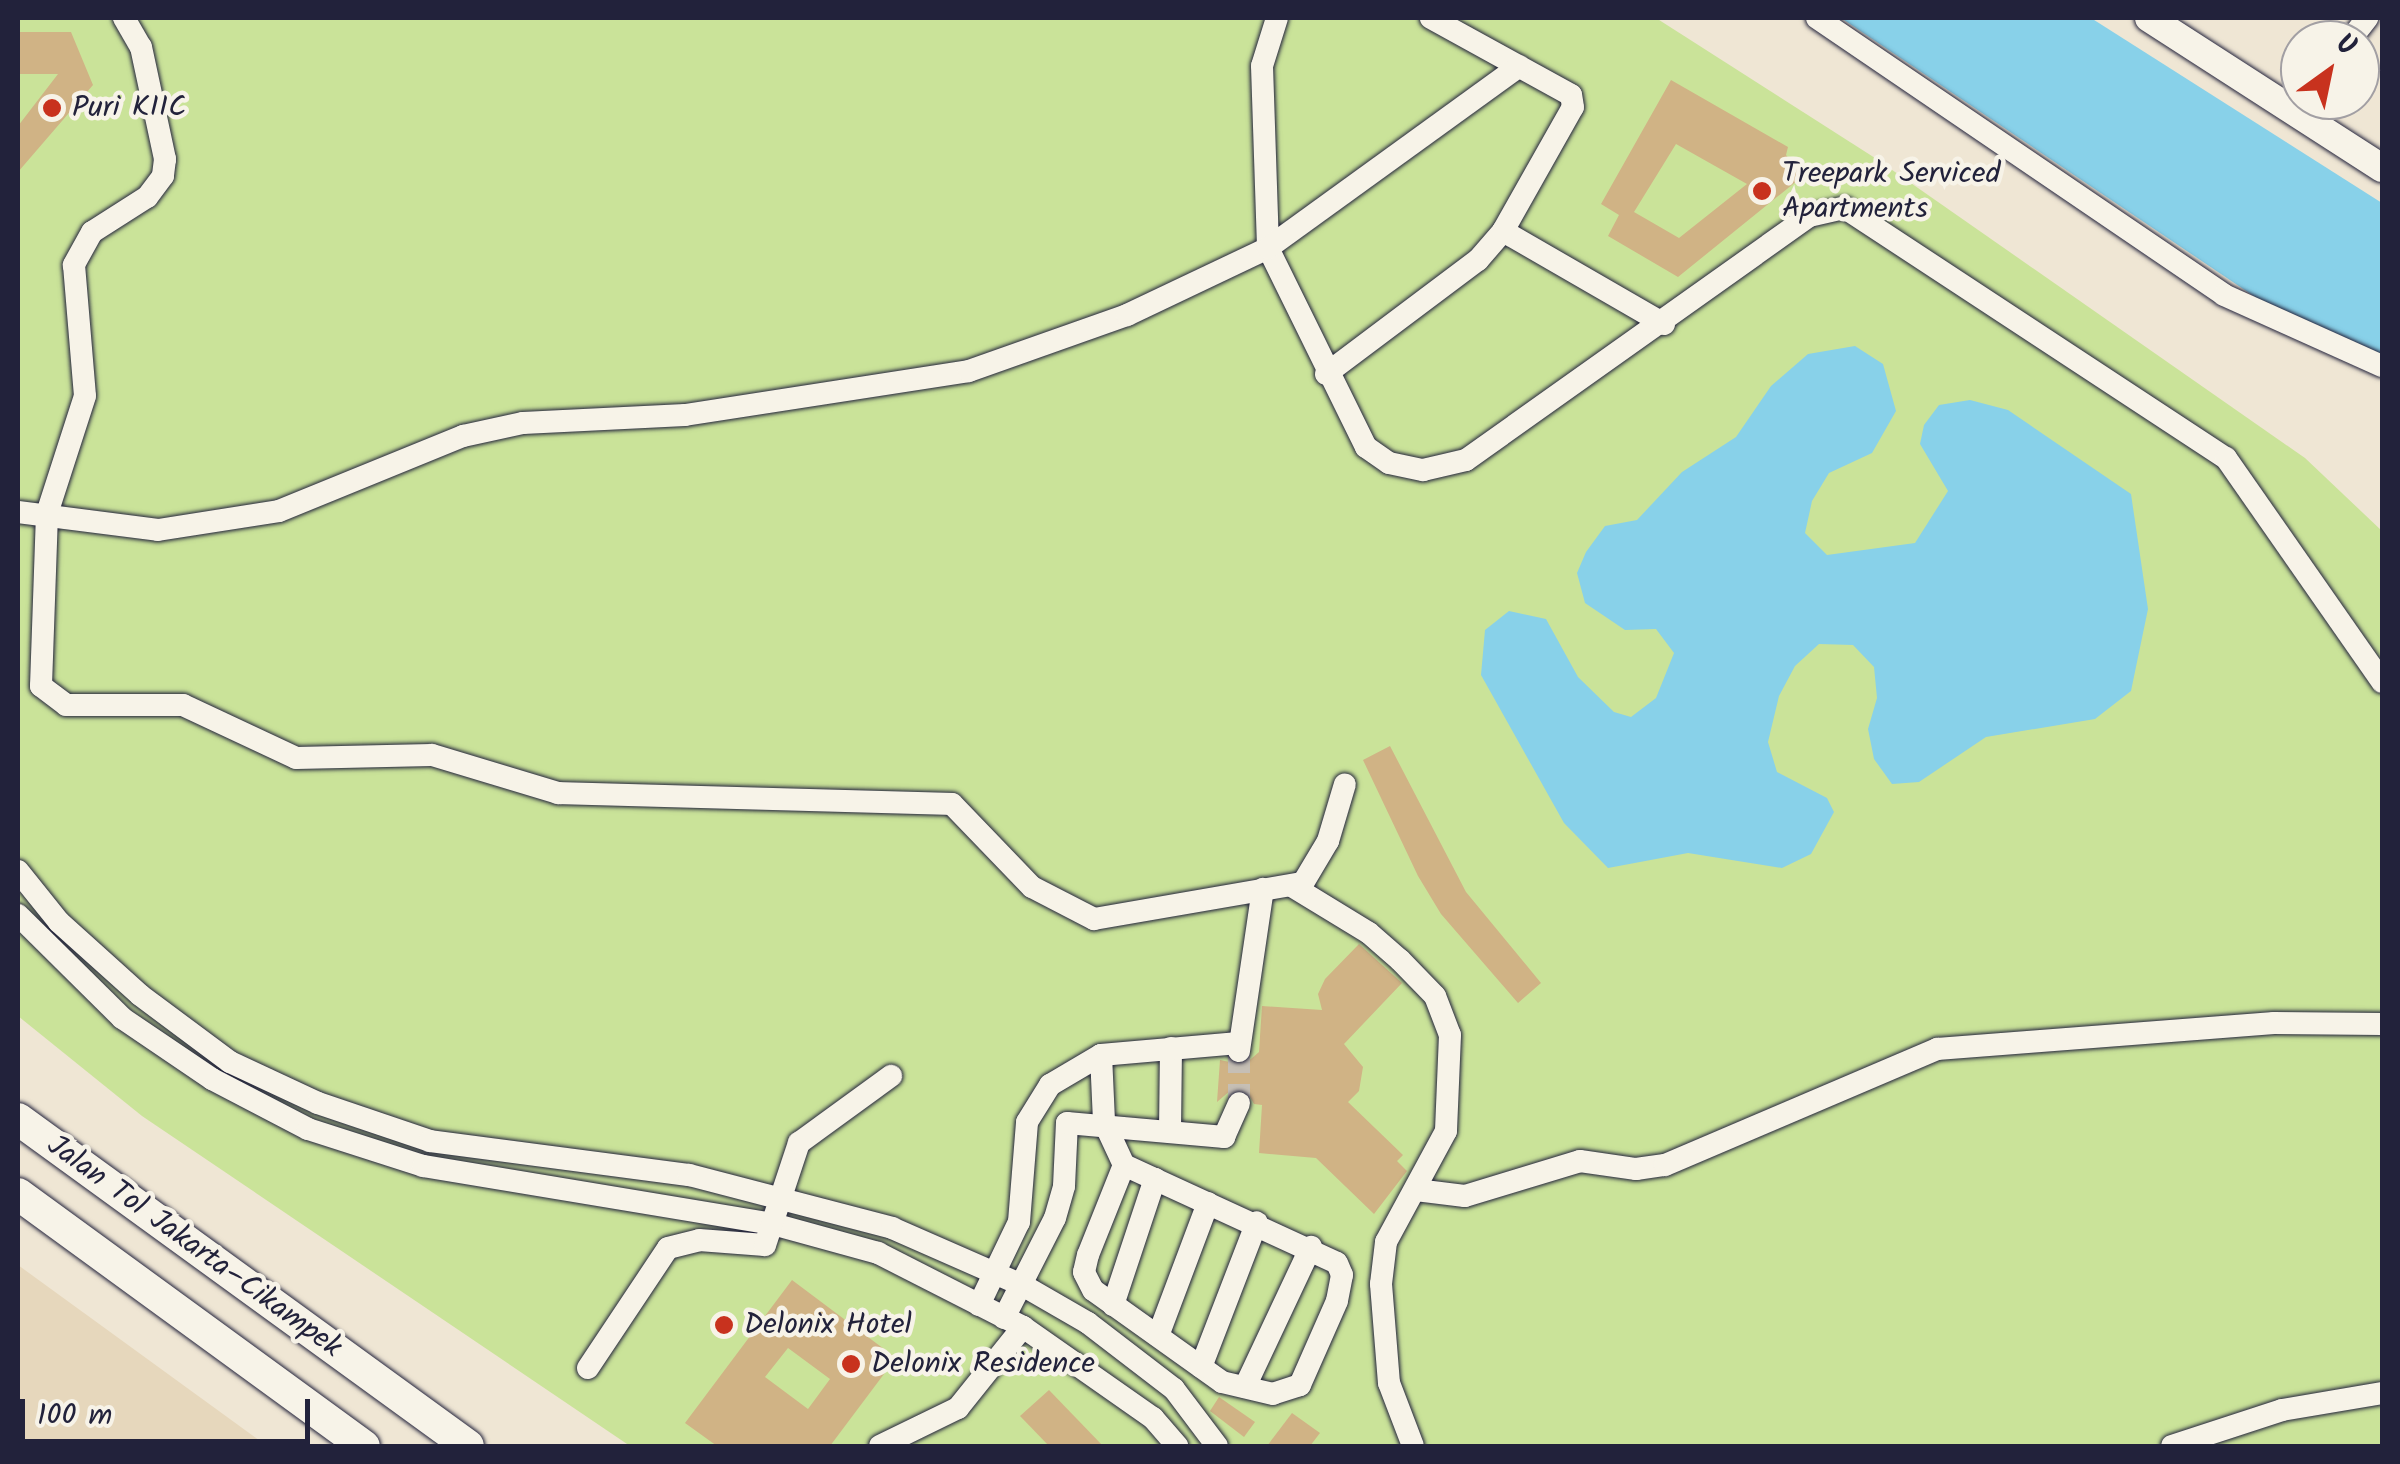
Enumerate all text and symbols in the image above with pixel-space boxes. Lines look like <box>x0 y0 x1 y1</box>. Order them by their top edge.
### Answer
north arrow <box>2280 20 2380 120</box>
text: U <box>2326 23 2365 70</box>
place label: Puri KIIC <box>72 90 186 126</box>
marker: Puri KIIC <box>41 97 63 119</box>
place label: Treepark Serviced Apartments <box>1782 156 2000 226</box>
marker: Treepark Serviced Apartments <box>1751 180 1773 202</box>
street label: Jalan Tol Jakarta–Cikampek <box>40 1128 348 1366</box>
place label: Delonix Hotel <box>744 1307 912 1343</box>
marker: Delonix Hotel <box>713 1314 735 1336</box>
place label: Delonix Residence <box>871 1346 1095 1382</box>
marker: Delonix Residence <box>840 1353 862 1375</box>
scale bar <box>25 1379 315 1441</box>
text: 100 m <box>37 1392 112 1440</box>

